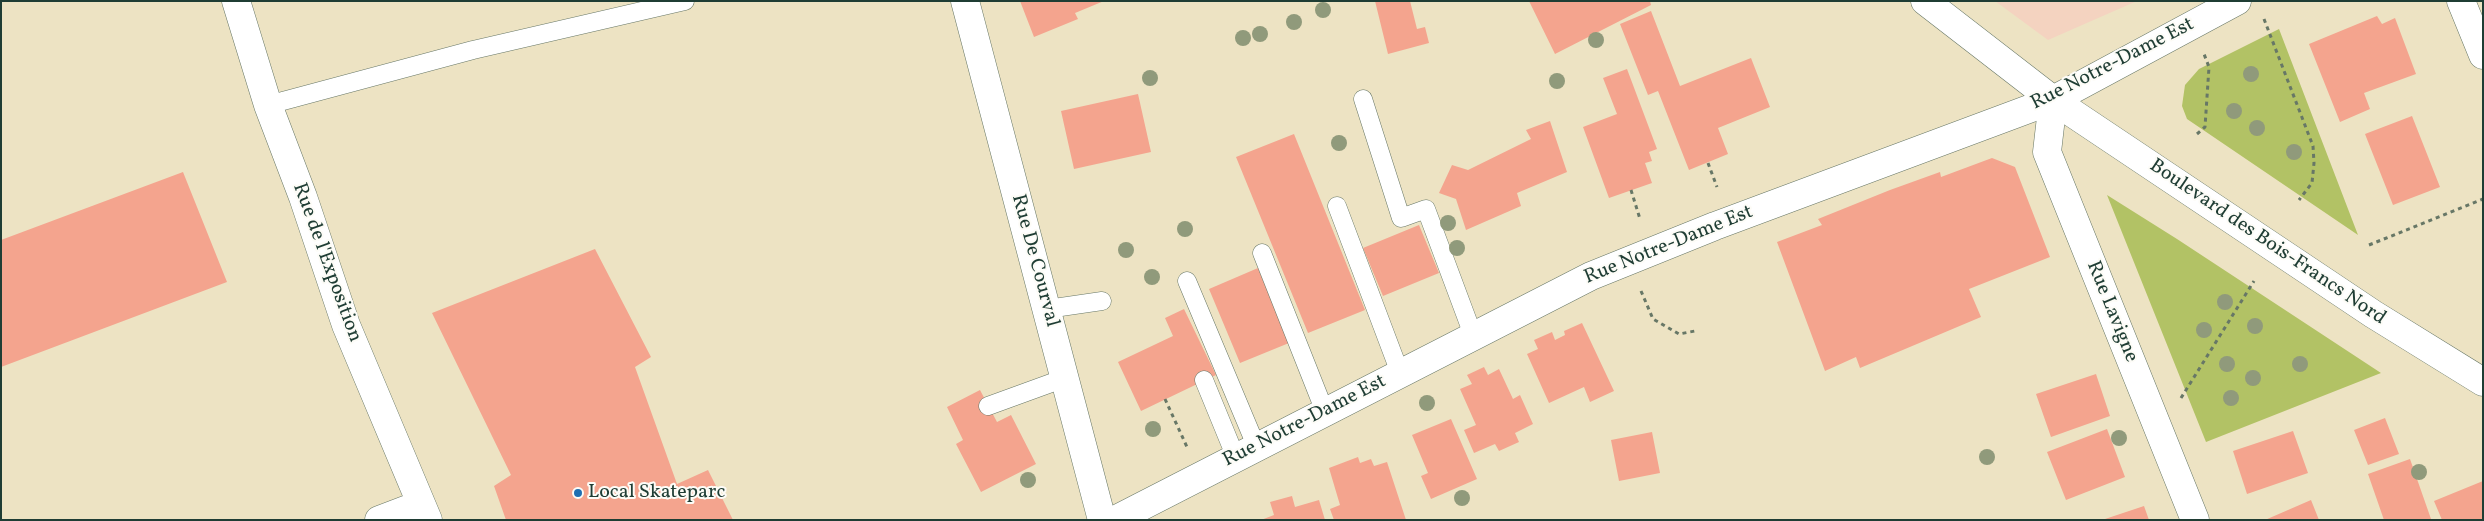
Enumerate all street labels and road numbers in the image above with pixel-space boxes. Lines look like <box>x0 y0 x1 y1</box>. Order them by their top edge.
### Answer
street label: Rue Notre-Dame Est <box>2027 13 2199 117</box>
street label: Boulevard des Bois-Francs Nord <box>2144 155 2390 331</box>
street label: Rue de l'Exposition <box>286 180 366 346</box>
street label: Rue De Courval <box>1005 192 1063 330</box>
street label: Rue Notre-Dame Est <box>1581 201 1757 291</box>
street label: Rue Lavigne <box>2080 258 2142 366</box>
street label: Rue Notre-Dame Est <box>1219 370 1391 474</box>

